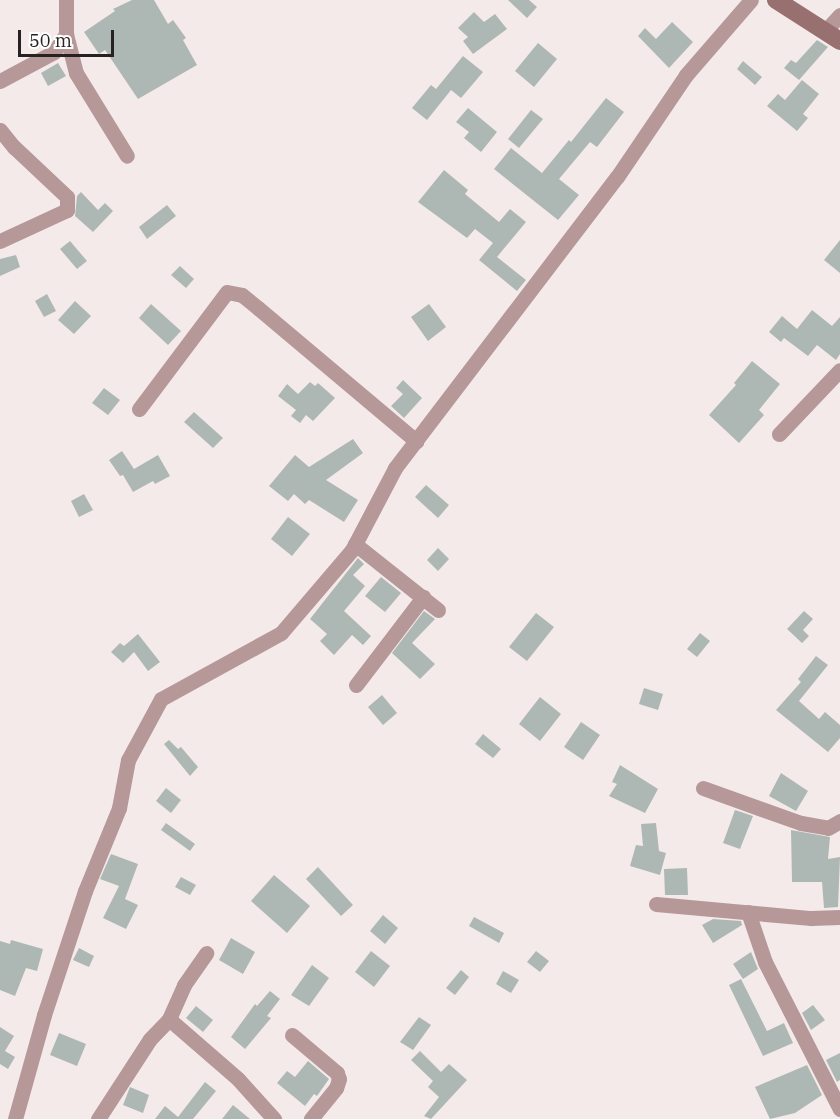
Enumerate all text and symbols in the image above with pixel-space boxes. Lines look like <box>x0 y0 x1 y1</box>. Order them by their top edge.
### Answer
scale bar <box>21 18 117 56</box>
text: 50 m <box>29 29 72 52</box>

